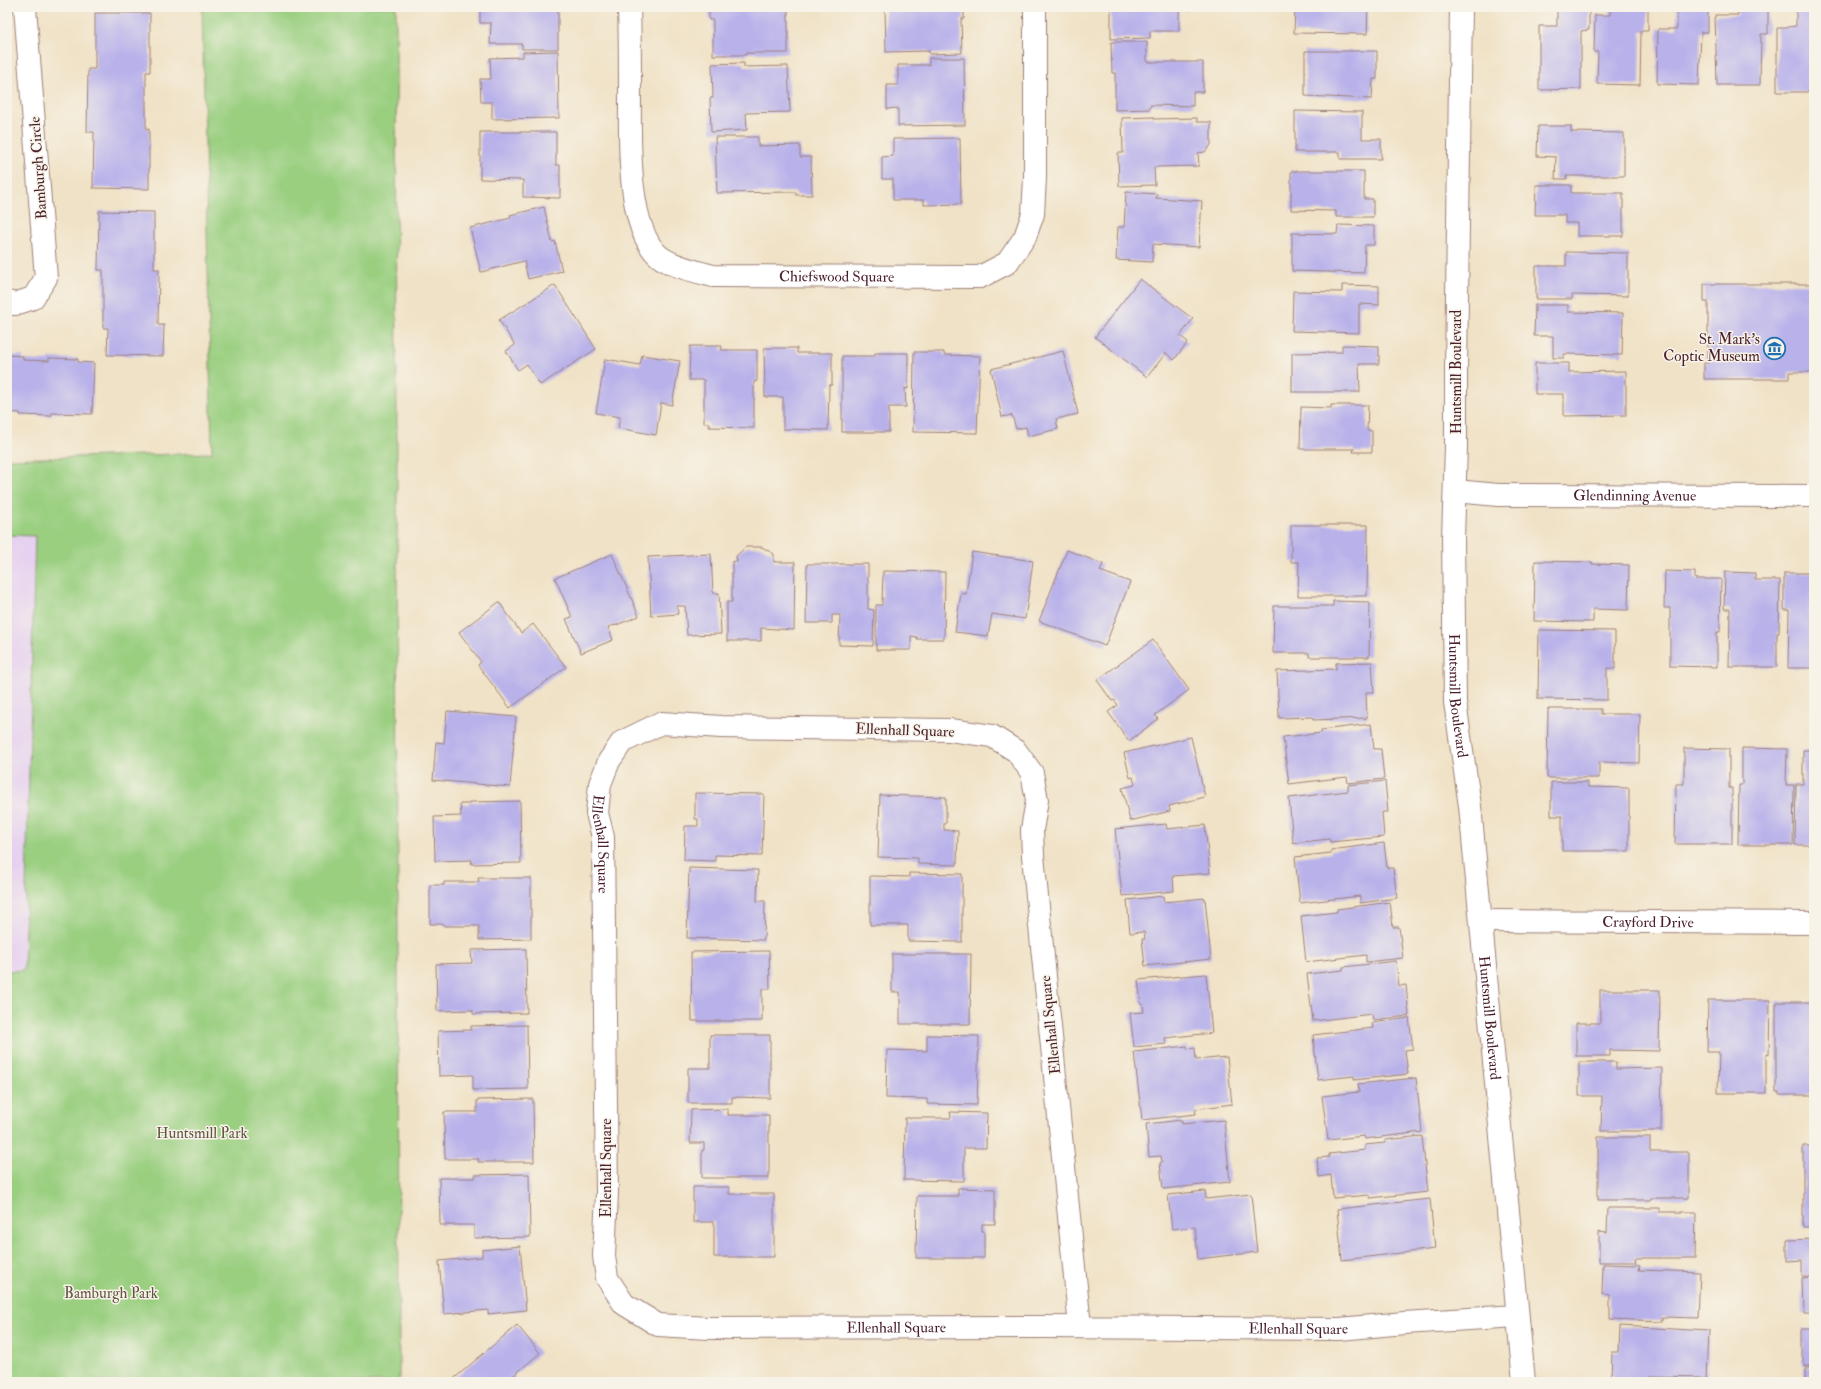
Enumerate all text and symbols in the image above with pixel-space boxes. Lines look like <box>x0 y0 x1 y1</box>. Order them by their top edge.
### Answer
street label: Bamburgh Circle <box>25 116 52 220</box>
street label: Chiefswood Square <box>779 267 894 287</box>
street label: Huntsmill Boulevard <box>1447 309 1466 434</box>
place label: St. Mark's Coptic Museum <box>1663 330 1760 367</box>
museum icon: St. Mark's Coptic Museum <box>1762 335 1788 361</box>
street label: Glendinning Avenue <box>1573 486 1696 506</box>
street label: Huntsmill Boulevard <box>1444 634 1472 760</box>
street label: Ellenhall Square <box>855 719 955 742</box>
street label: Ellenhall Square <box>587 794 613 893</box>
street label: Crayford Drive <box>1602 913 1694 932</box>
street label: Huntsmill Boulevard <box>1474 955 1505 1081</box>
street label: Ellenhall Square <box>1036 975 1065 1075</box>
street label: Ellenhall Square <box>597 1118 616 1218</box>
park label: Huntsmill Park <box>156 1124 248 1143</box>
park label: Bamburgh Park <box>64 1284 158 1303</box>
street label: Ellenhall Square <box>847 1318 946 1338</box>
street label: Ellenhall Square <box>1249 1319 1349 1339</box>

